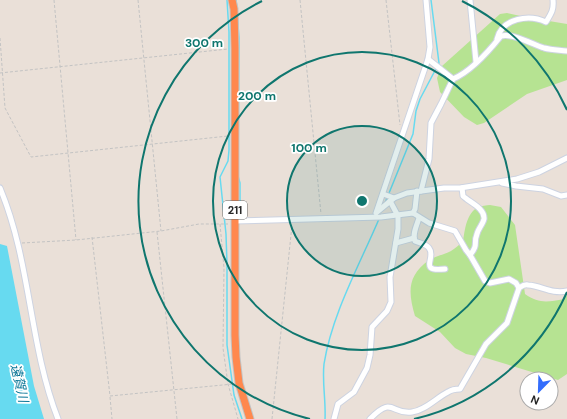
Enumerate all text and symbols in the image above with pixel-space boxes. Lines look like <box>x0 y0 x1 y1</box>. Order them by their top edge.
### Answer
text: 300 m <box>185 35 223 51</box>
text: 200 m <box>238 88 276 104</box>
text: 100 m <box>291 140 327 156</box>
centre of rings <box>355 194 369 208</box>
road number: 211 <box>223 201 247 219</box>
water label: 遠賀川 <box>7 362 33 406</box>
north arrow <box>519 371 559 411</box>
text: N <box>529 392 542 408</box>

